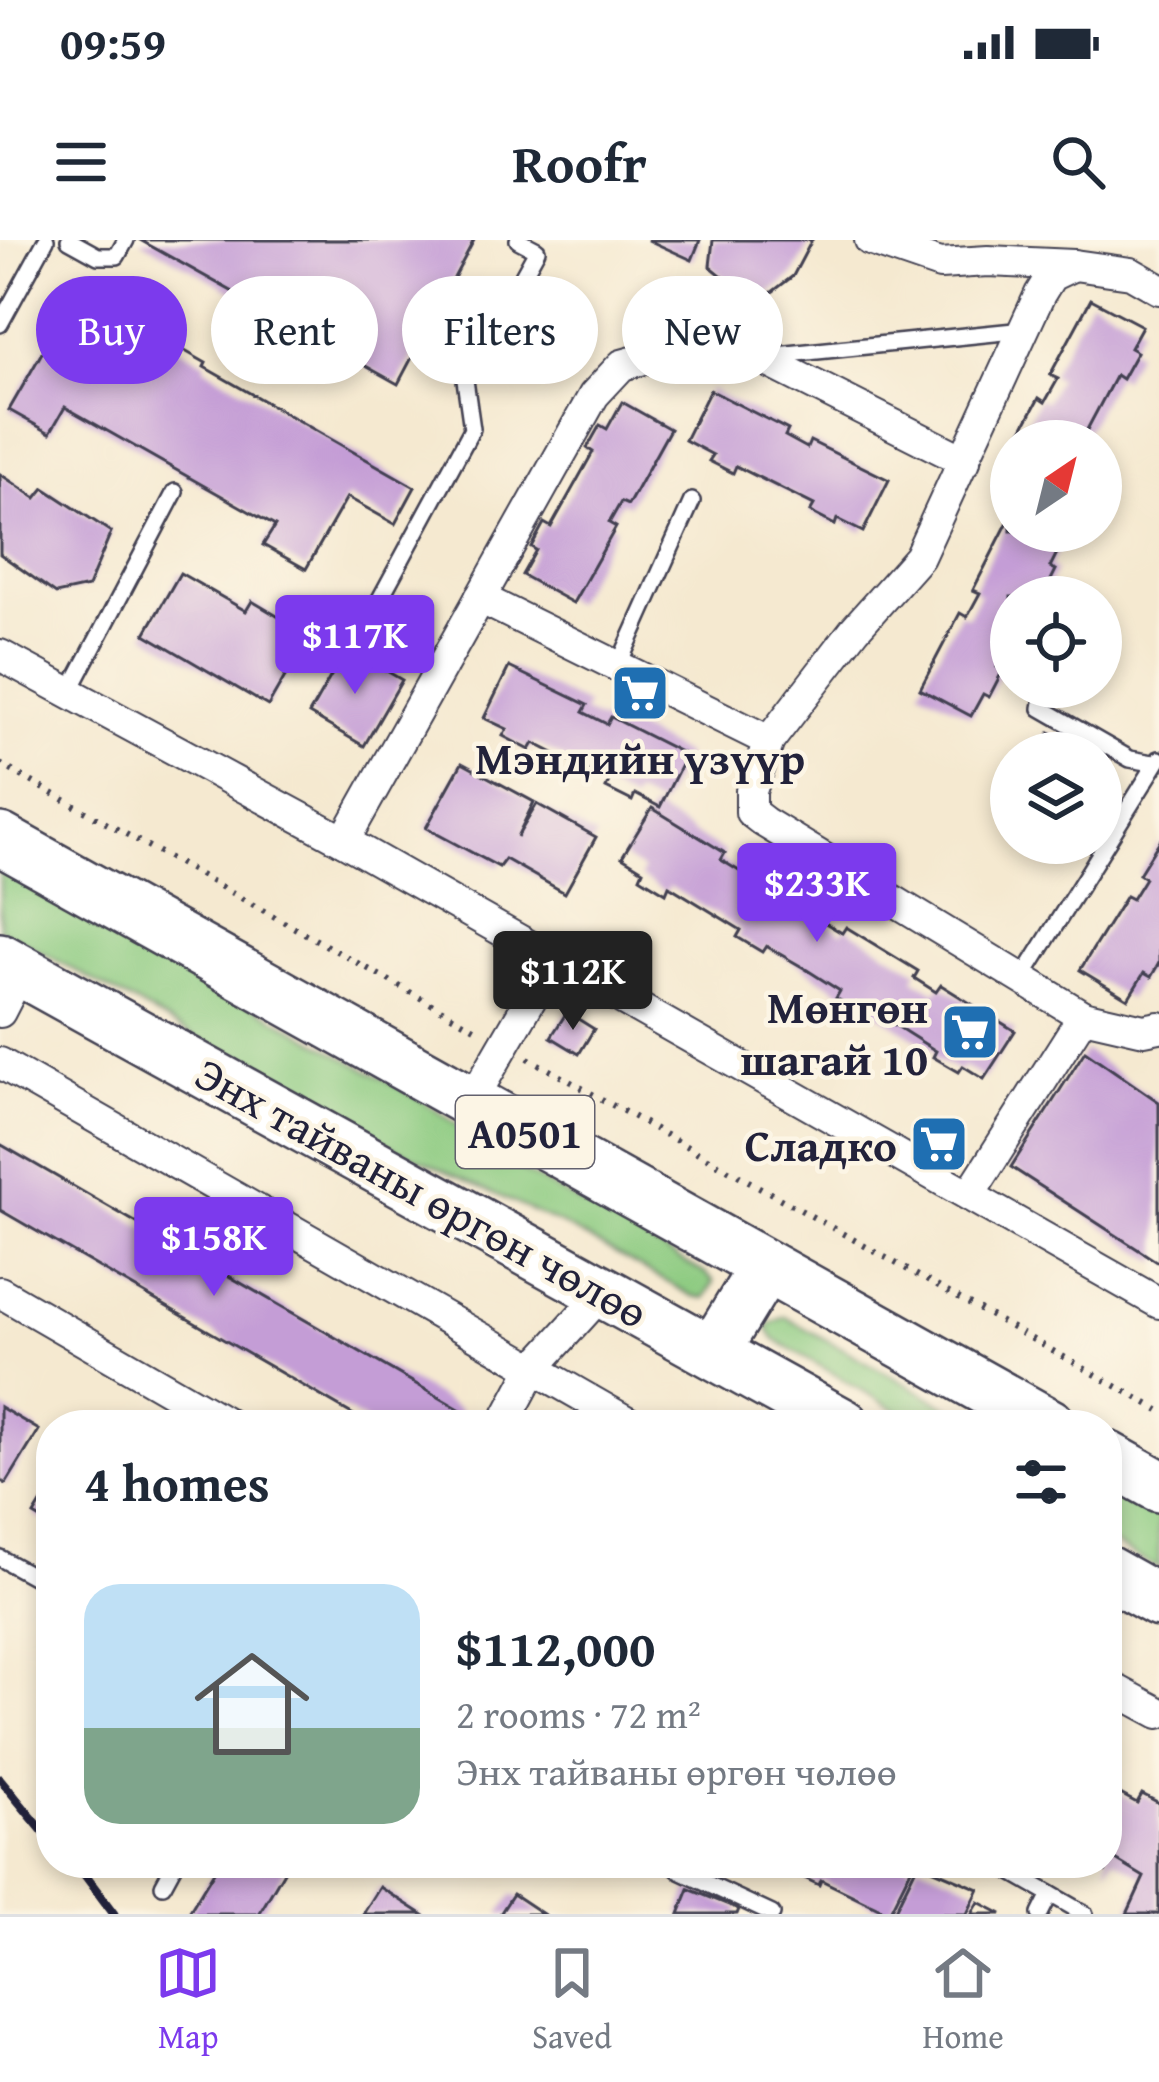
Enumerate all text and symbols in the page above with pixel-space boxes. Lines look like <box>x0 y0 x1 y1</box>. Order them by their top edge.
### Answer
text: 09:59 <box>60 10 166 75</box>
text: Roofr <box>512 123 647 202</box>
icon: menu <box>48 129 114 195</box>
icon: search <box>1045 129 1111 195</box>
chip: Buy <box>36 276 187 384</box>
chip: Rent <box>211 276 378 384</box>
chip: Filters <box>402 276 598 384</box>
chip: New <box>622 276 783 384</box>
north arrow <box>990 420 1122 552</box>
map controls <box>990 420 1122 864</box>
button: locate <box>990 576 1122 708</box>
pin: $117K <box>271 595 439 697</box>
text: $117K <box>302 605 408 662</box>
supermarket icon: Мэндийн үзүүр <box>609 662 671 724</box>
place label: Мэндийн үзүүр <box>475 725 805 790</box>
button: layers <box>990 732 1122 864</box>
pin: $233K <box>733 843 901 945</box>
text: $233K <box>764 853 870 910</box>
pin: $112K <box>489 931 657 1033</box>
text: $112K <box>520 941 626 998</box>
place label: Мөнгөн шагай 10 <box>740 974 928 1091</box>
supermarket icon: Мөнгөн шагай 10 <box>939 1001 1001 1063</box>
street label: Энх тайваны өргөн чөлөө <box>184 1040 660 1344</box>
road number: A0501 <box>456 1096 594 1168</box>
place label: Сладко <box>745 1112 897 1177</box>
supermarket icon: Сладко <box>908 1113 970 1175</box>
pin: $158K <box>130 1197 298 1299</box>
text: $158K <box>161 1207 267 1264</box>
text: 4 homes <box>84 1445 270 1520</box>
icon: filters <box>1008 1449 1074 1515</box>
text: $112,000 <box>456 1610 655 1685</box>
icon: home <box>180 1632 324 1776</box>
text: 2 rooms · 72 m² <box>456 1685 701 1742</box>
text: Энх тайваны өргөн чөлөө <box>456 1742 897 1799</box>
tab: Map <box>155 1940 221 2060</box>
tab: Saved <box>532 1940 612 2060</box>
tab: Home <box>922 1940 1004 2060</box>

